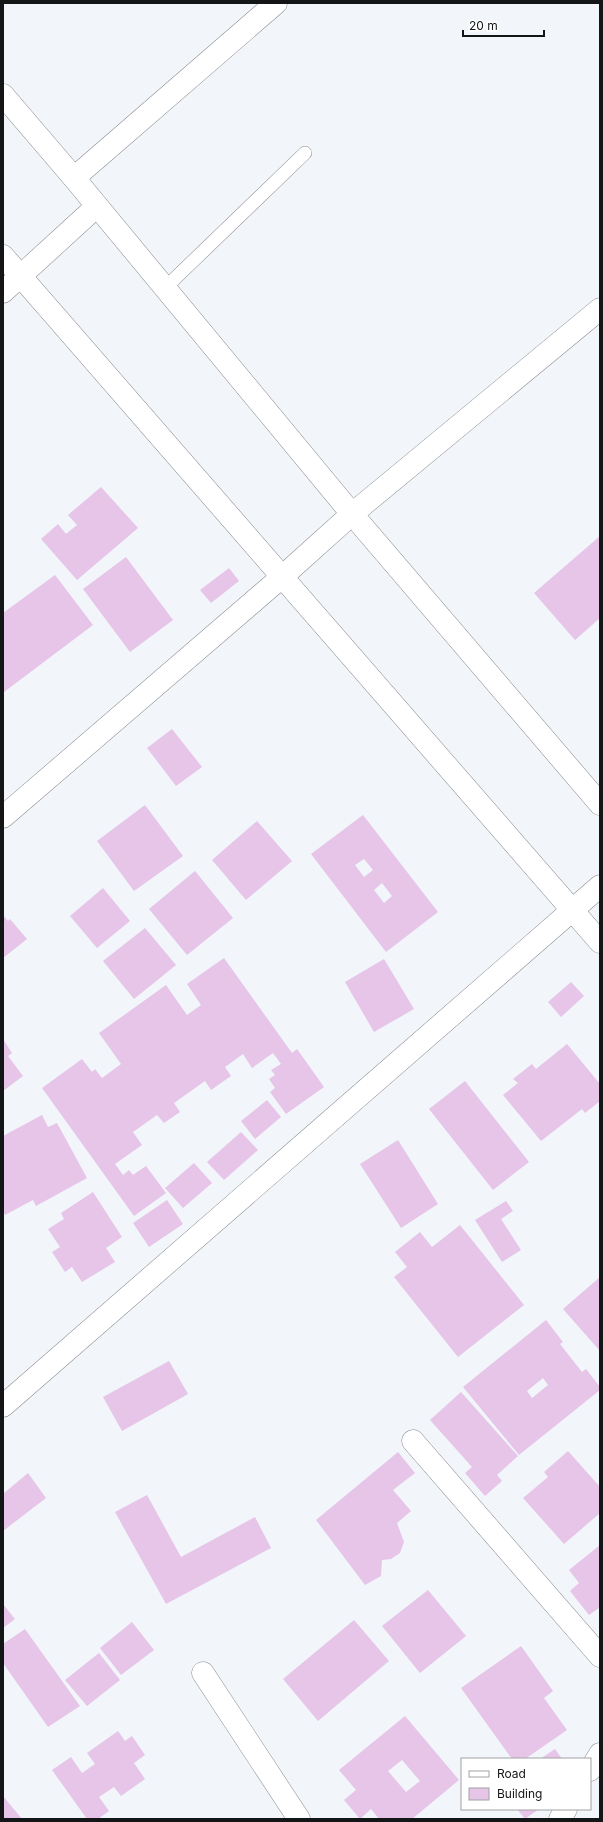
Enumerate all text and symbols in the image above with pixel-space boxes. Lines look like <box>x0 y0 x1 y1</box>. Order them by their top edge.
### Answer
scale bar <box>463 12 544 38</box>
text: 20 m <box>469 18 498 33</box>
legend <box>461 1758 591 1810</box>
text: Road <box>497 1766 526 1781</box>
text: Building <box>497 1786 542 1801</box>

